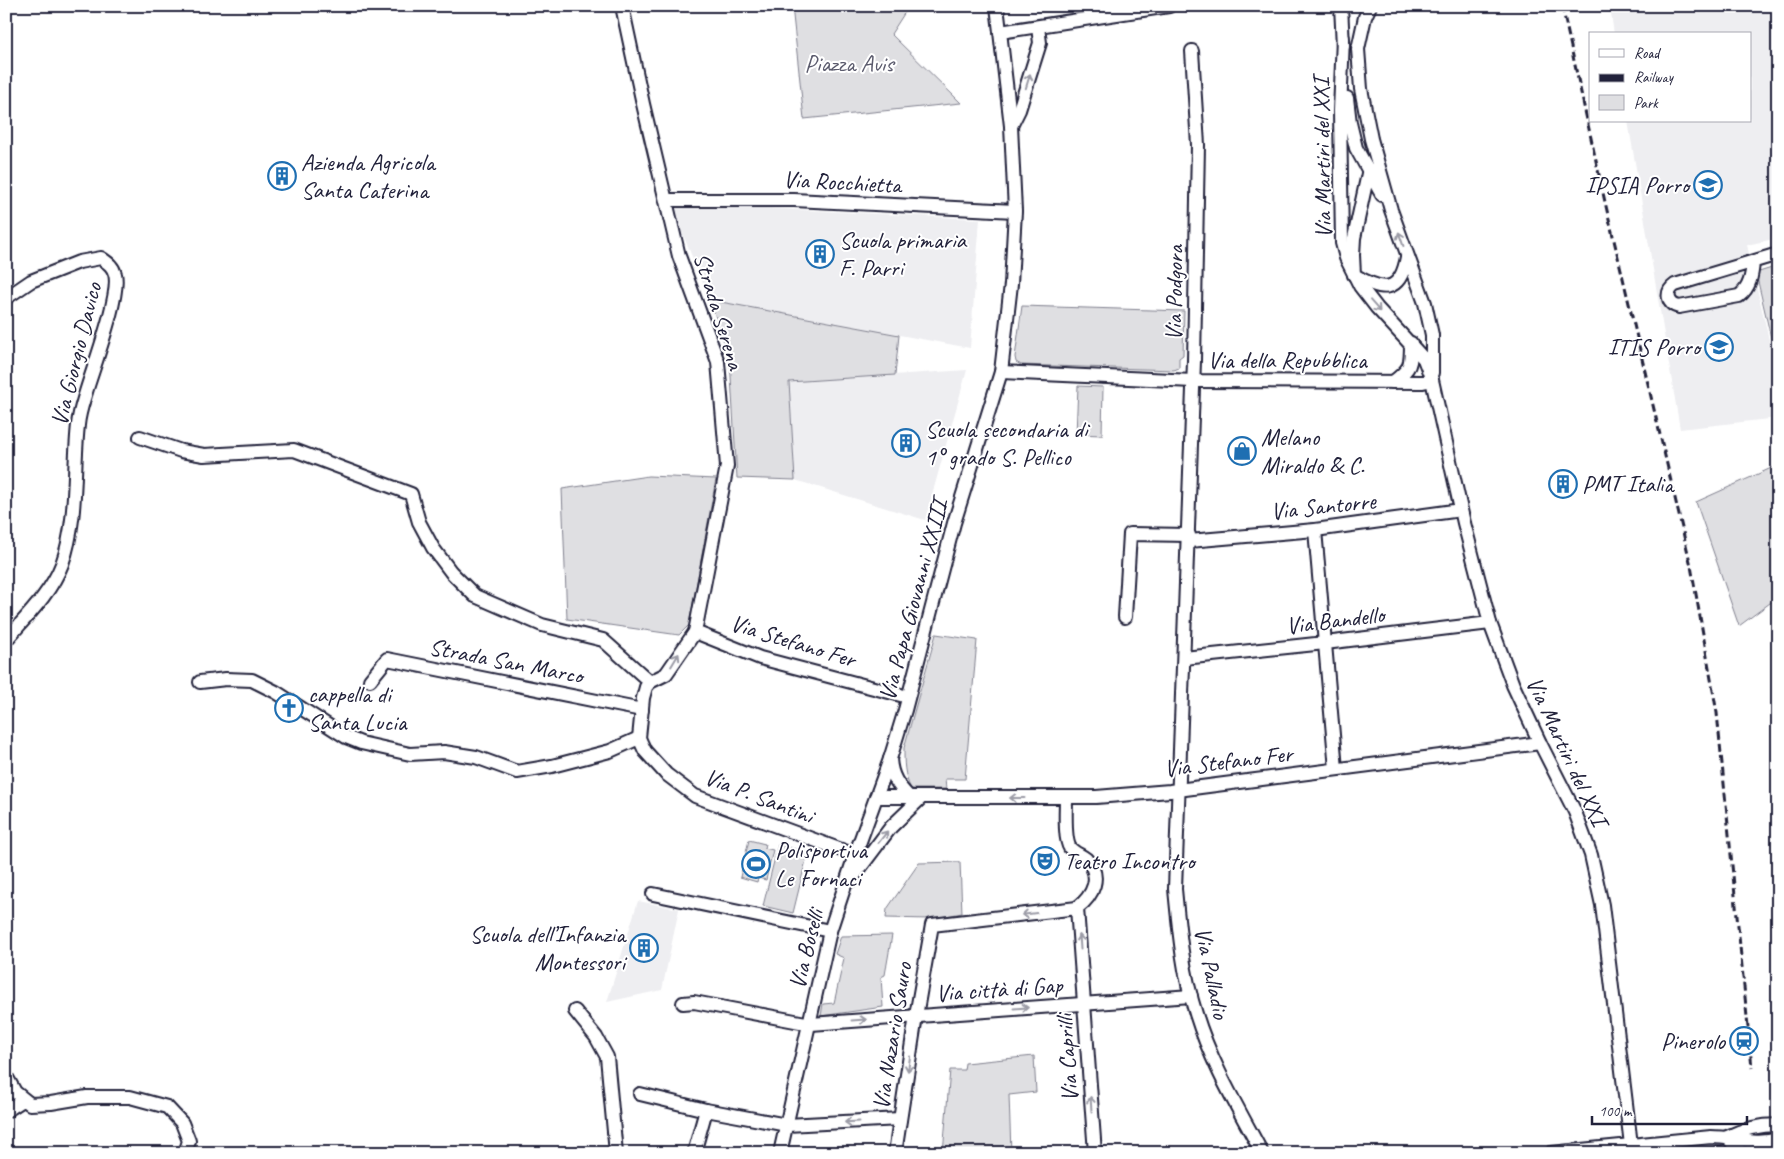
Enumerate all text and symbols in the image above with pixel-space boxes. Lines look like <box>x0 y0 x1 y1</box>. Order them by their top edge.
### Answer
legend <box>1589 32 1752 122</box>
text: Road <box>1634 44 1661 63</box>
park label: Piazza Avis <box>805 48 896 78</box>
text: Railway <box>1634 68 1675 87</box>
street label: Via Martiri del XXI <box>1306 72 1338 239</box>
one-way arrow <box>1024 73 1034 89</box>
text: Park <box>1634 94 1659 113</box>
place label: Azienda Agricola Santa Caterina <box>301 147 437 205</box>
building icon: Azienda Agricola Santa Caterina <box>267 161 297 191</box>
street label: Via Rocchietta <box>782 164 904 200</box>
place label: IPSIA Porro <box>1585 170 1692 200</box>
school or university icon: IPSIA Porro <box>1693 170 1723 200</box>
place label: Scuola primaria F. Parri <box>839 225 968 283</box>
one-way arrow <box>1396 232 1405 247</box>
building icon: Scuola primaria F. Parri <box>805 239 835 269</box>
street label: Via Podgora <box>1158 244 1190 341</box>
street label: Strada Serena <box>687 249 751 374</box>
street label: Via Giorgio Davico <box>44 278 109 429</box>
one-way arrow <box>1369 299 1381 312</box>
place label: ITIS Porro <box>1608 332 1703 362</box>
school or university icon: ITIS Porro <box>1704 332 1734 362</box>
street label: Via della Repubblica <box>1207 345 1368 375</box>
place label: Scuola secondaria di 1° grado S. Pellico <box>925 414 1091 472</box>
place label: Melano Miraldo & C. <box>1261 422 1365 480</box>
building icon: Scuola secondaria di 1° grado S. Pellico <box>891 428 921 458</box>
shop icon: Melano Miraldo & C. <box>1227 436 1257 466</box>
building icon: PMT Italia <box>1548 469 1578 499</box>
place label: PMT Italia <box>1582 469 1675 499</box>
street label: Via Santorre <box>1269 485 1379 526</box>
street label: Via Papa Giovanni XXIII <box>872 492 955 704</box>
street label: Via Bandello <box>1284 599 1388 641</box>
street label: Via Stefano Fer <box>727 608 861 675</box>
street label: Strada San Marco <box>427 631 588 691</box>
one-way arrow <box>671 653 681 667</box>
street label: Via Martiri del XXI <box>1519 672 1617 835</box>
place label: cappella di Santa Lucia <box>308 679 408 737</box>
church icon: cappella di Santa Lucia <box>274 693 304 723</box>
street label: Via Stefano Fer <box>1162 738 1296 784</box>
street label: Via P. Santini <box>700 762 821 832</box>
one-way arrow <box>1009 793 1026 803</box>
one-way arrow <box>878 831 889 844</box>
place label: Polisportiva Le Fornaci <box>775 835 868 893</box>
theatre icon: Teatro Incontro <box>1030 846 1060 876</box>
place label: Teatro Incontro <box>1064 846 1197 876</box>
sports icon: Polisportiva Le Fornaci <box>741 849 771 879</box>
street label: Via Boselli <box>782 904 831 992</box>
one-way arrow <box>1021 909 1037 919</box>
place label: Scuola dell’Infanzia Montessori <box>470 919 628 977</box>
street label: Via Palladio <box>1188 925 1237 1023</box>
building icon: Scuola dell’Infanzia Montessori <box>629 933 659 963</box>
one-way arrow <box>1075 934 1084 950</box>
street label: Via Nazario Sauro <box>866 959 919 1112</box>
street label: Via città di Gap <box>935 969 1065 1008</box>
one-way arrow <box>1013 1004 1029 1013</box>
street label: Via Caprilli <box>1049 1011 1085 1103</box>
one-way arrow <box>851 1016 867 1025</box>
place label: Pinerolo <box>1661 1026 1727 1056</box>
station icon: Pinerolo <box>1729 1026 1759 1056</box>
one-way arrow <box>904 1056 914 1072</box>
scale bar <box>1592 1094 1746 1126</box>
one-way arrow <box>1087 1096 1096 1112</box>
text: 100 m <box>1599 1102 1633 1121</box>
one-way arrow <box>844 1117 860 1127</box>

